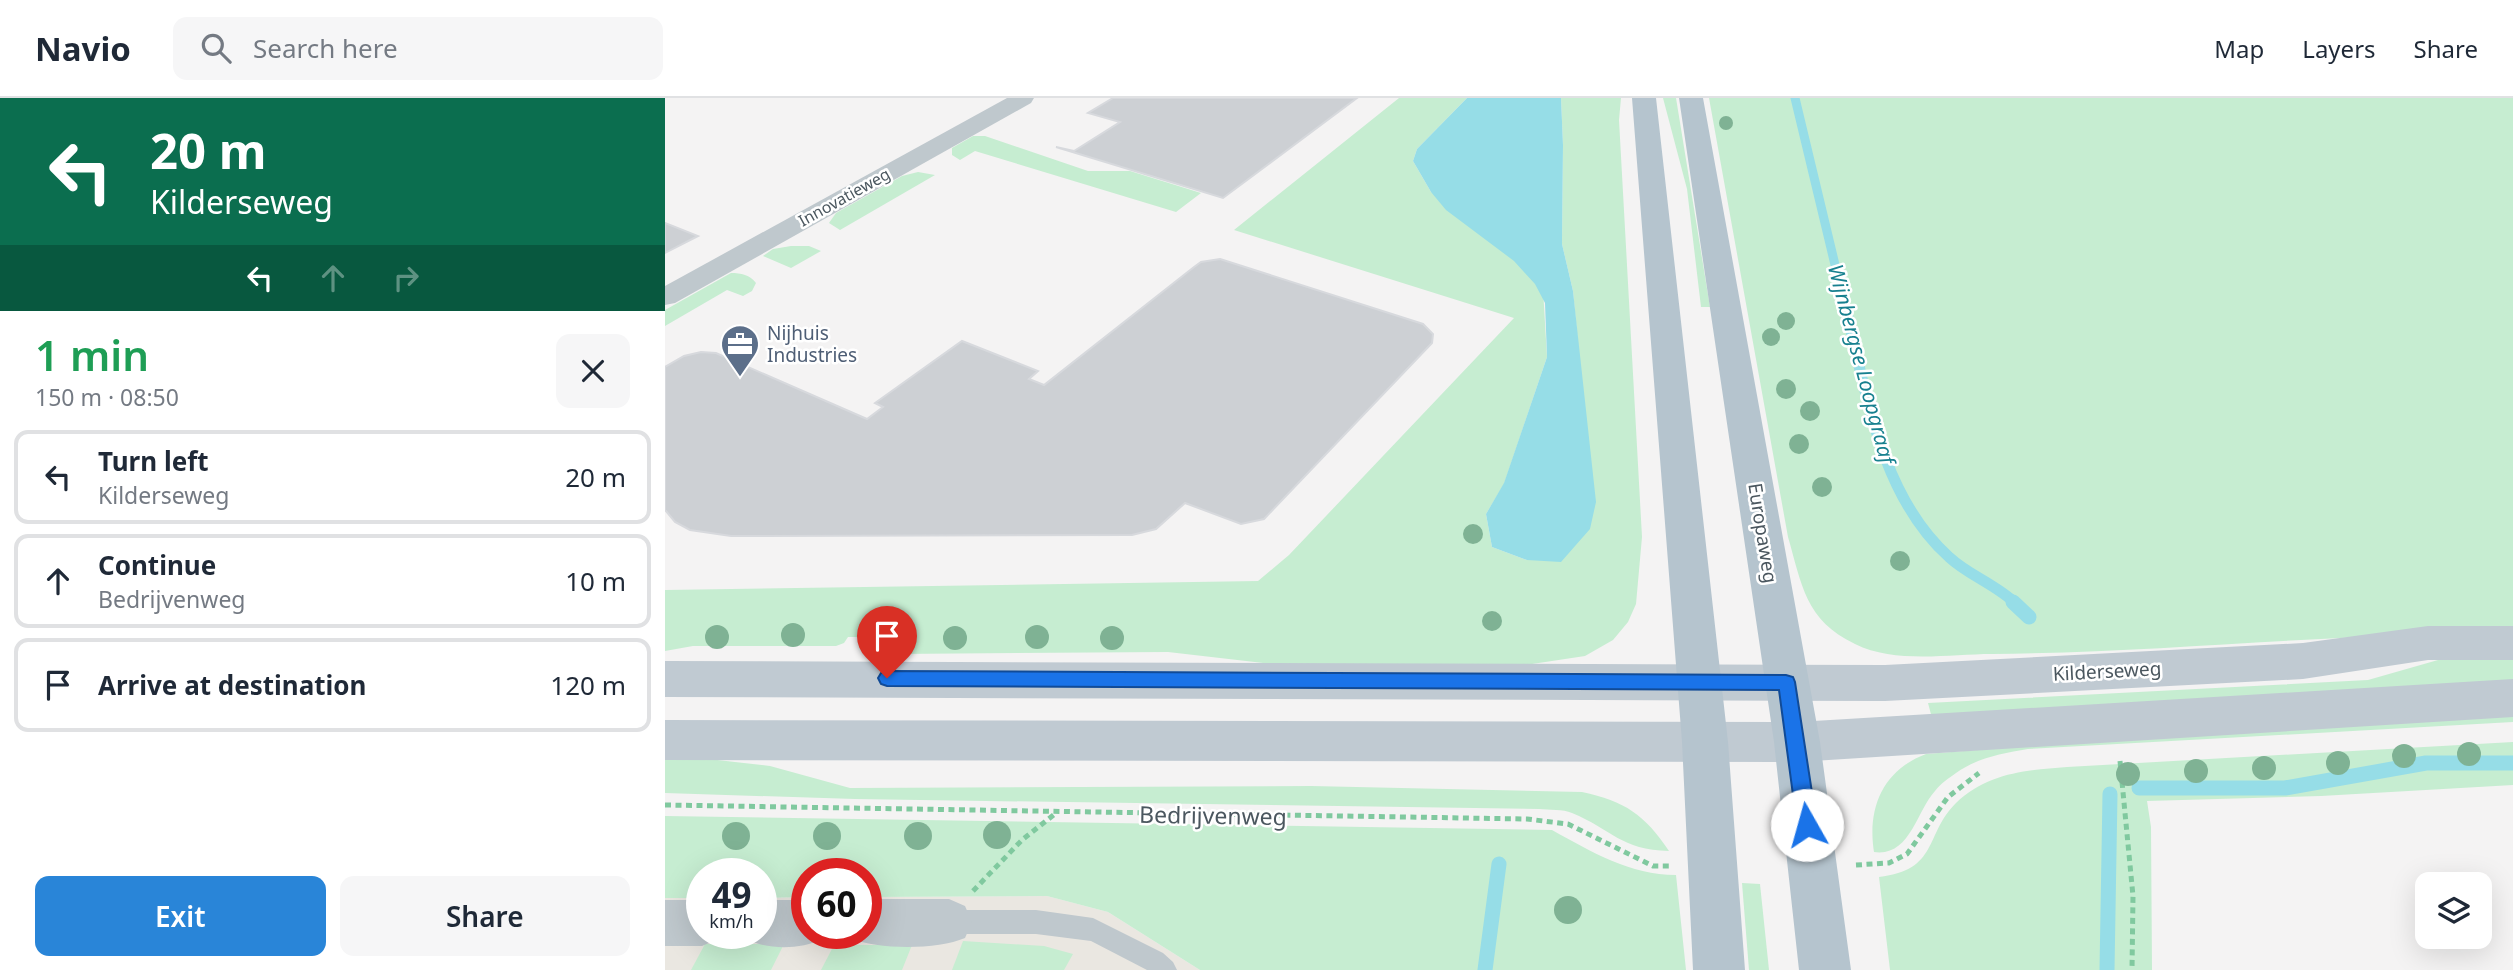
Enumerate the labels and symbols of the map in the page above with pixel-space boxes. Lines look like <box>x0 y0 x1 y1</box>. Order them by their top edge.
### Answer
street label: Innovatieweg <box>794 163 894 231</box>
water label: Wijnbergse Loopgraaf <box>1822 261 1903 470</box>
place label: Nijhuis Industries <box>767 320 857 368</box>
office icon: Nijhuis Industries <box>719 323 761 378</box>
street label: Europaweg <box>1742 481 1784 585</box>
pin <box>857 606 917 678</box>
street label: Kilderseweg <box>2052 655 2162 687</box>
position arrow <box>1770 788 1844 862</box>
street label: Bedrijvenweg <box>1139 798 1287 832</box>
speed limit sign: 60 <box>791 858 882 949</box>

